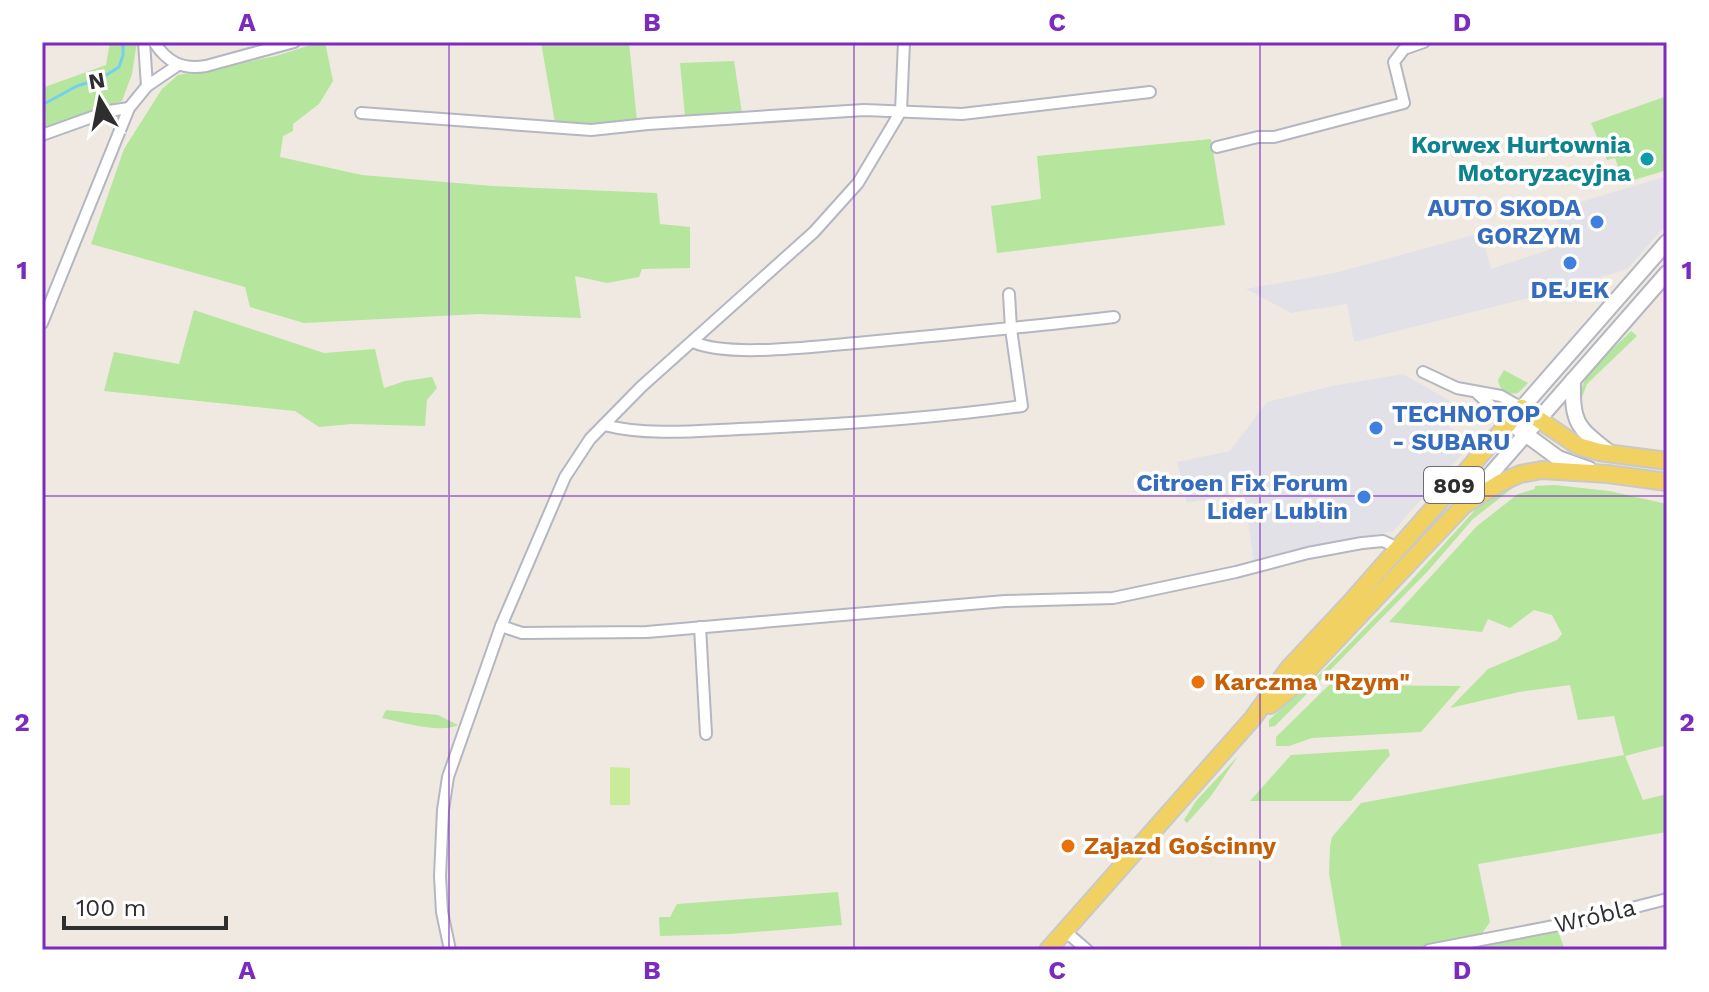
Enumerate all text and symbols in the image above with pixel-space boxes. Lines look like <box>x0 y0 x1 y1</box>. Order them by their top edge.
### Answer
text: A <box>238 7 256 37</box>
text: B <box>643 7 661 37</box>
text: C <box>1048 7 1066 37</box>
text: D <box>1453 7 1471 37</box>
north arrow <box>60 60 140 140</box>
text: N <box>86 67 107 95</box>
place label: Korwex Hurtownia Motoryzacyjna <box>1411 131 1631 187</box>
marker: Korwex Hurtownia Motoryzacyjna <box>1638 150 1656 168</box>
place label: AUTO SKODA GORZYM <box>1427 194 1582 250</box>
marker: AUTO SKODA GORZYM <box>1588 213 1606 231</box>
marker: DEJEK <box>1561 254 1579 272</box>
text: 1 <box>16 255 28 285</box>
text: 1 <box>1681 255 1693 285</box>
place label: DEJEK <box>1531 276 1610 304</box>
place label: TECHNOTOP - SUBARU <box>1392 400 1540 456</box>
marker: TECHNOTOP - SUBARU <box>1367 419 1385 437</box>
road number: 809 <box>1424 467 1484 503</box>
place label: Citroen Fix Forum Lider Lublin <box>1136 469 1348 525</box>
marker: Citroen Fix Forum Lider Lublin <box>1355 488 1373 506</box>
place label: Karczma "Rzym" <box>1214 668 1410 696</box>
marker: Karczma "Rzym" <box>1189 673 1207 691</box>
text: 2 <box>14 707 30 737</box>
text: 2 <box>1679 707 1695 737</box>
place label: Zajazd Gościnny <box>1084 832 1277 860</box>
marker: Zajazd Gościnny <box>1059 837 1077 855</box>
scale bar <box>64 880 226 930</box>
street label: Wróbla <box>1552 893 1638 939</box>
text: 100 m <box>76 894 146 922</box>
text: A <box>238 955 256 985</box>
text: B <box>643 955 661 985</box>
text: C <box>1048 955 1066 985</box>
text: D <box>1453 955 1471 985</box>

